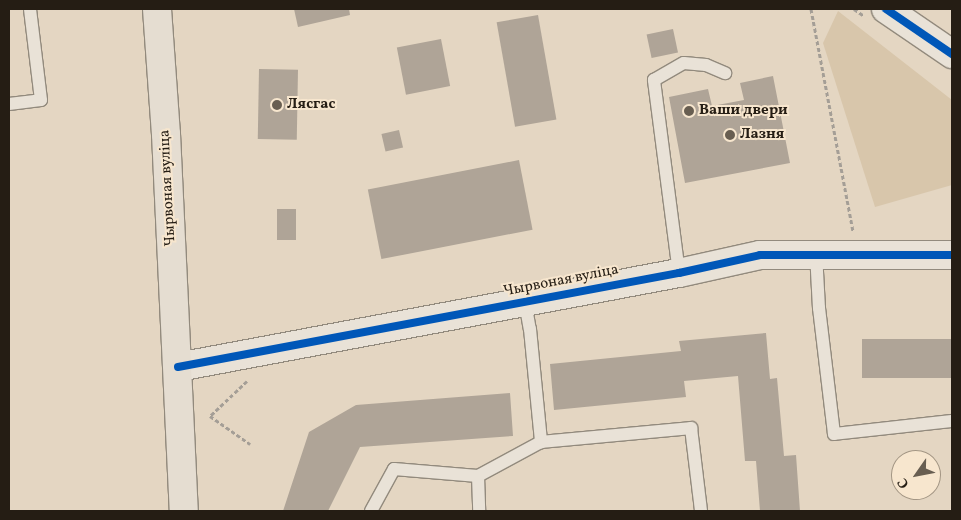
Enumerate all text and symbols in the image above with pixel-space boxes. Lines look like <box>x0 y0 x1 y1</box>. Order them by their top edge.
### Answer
place label: Лясгас <box>287 96 335 114</box>
marker: Лясгас <box>271 99 283 111</box>
place label: Ваши двери <box>699 102 788 120</box>
marker: Ваши двери <box>683 105 695 117</box>
place label: Лазня <box>740 126 784 144</box>
street label: Чырвоная вуліца <box>156 129 180 247</box>
marker: Лазня <box>724 129 736 141</box>
street label: Чырвоная вуліца <box>502 261 620 301</box>
north arrow <box>891 450 941 500</box>
text: С <box>893 474 914 492</box>

